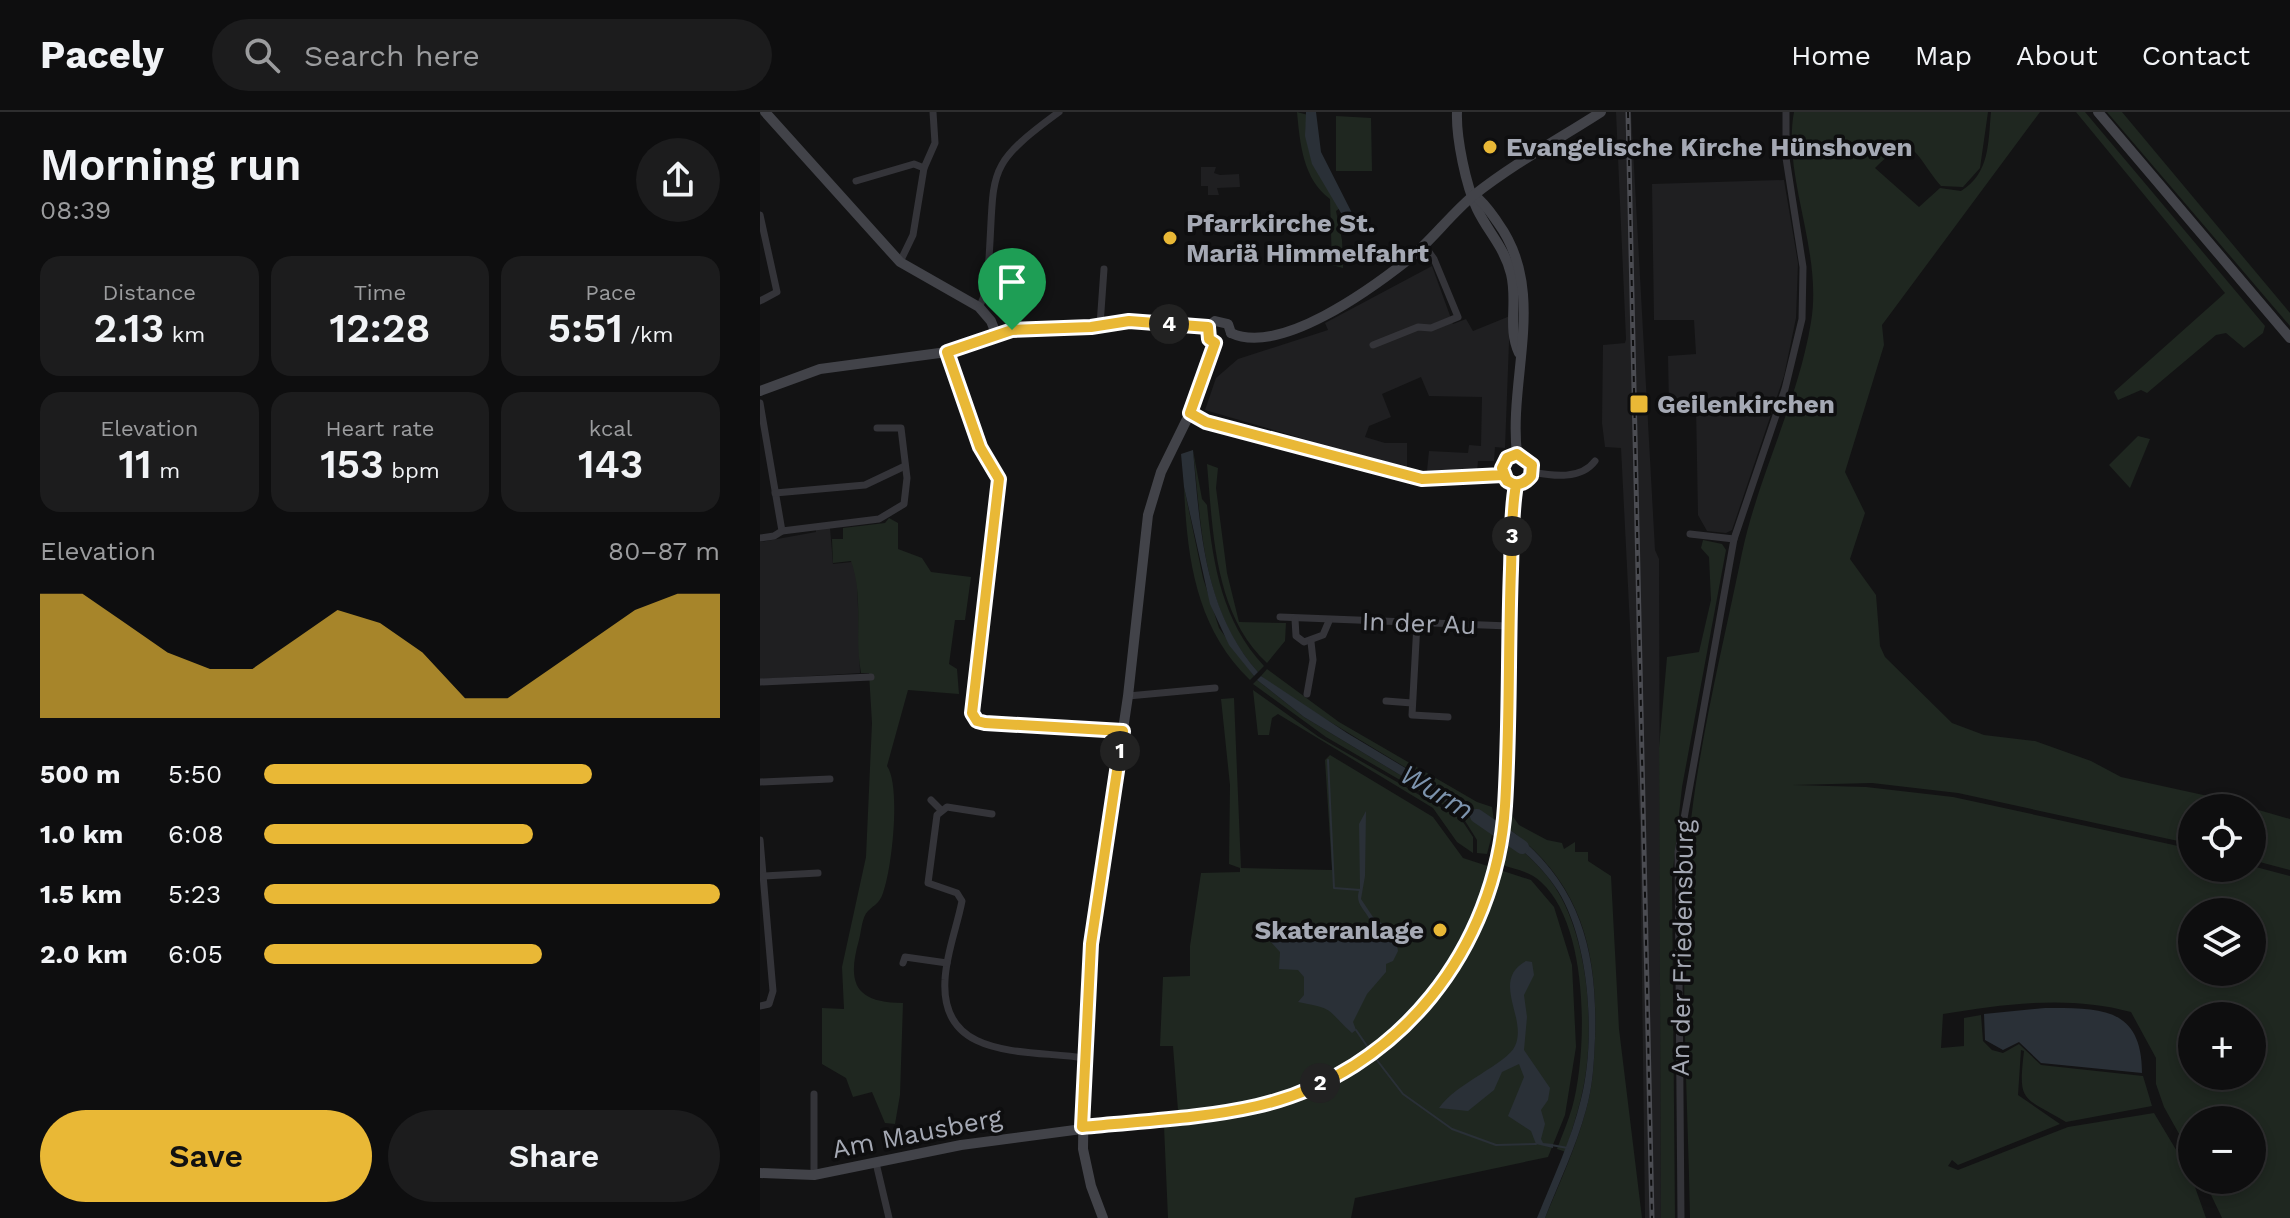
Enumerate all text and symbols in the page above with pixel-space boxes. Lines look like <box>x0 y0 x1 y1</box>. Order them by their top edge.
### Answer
search box <box>212 19 772 91</box>
text: Pacely <box>40 33 164 77</box>
icon: search <box>240 33 284 77</box>
text: Search here <box>304 38 480 73</box>
text: Home <box>1791 39 1871 72</box>
text: Map <box>1915 39 1972 72</box>
text: About <box>2016 39 2098 72</box>
text: Contact <box>2142 39 2250 72</box>
place label: Evangelische Kirche Hünshoven <box>1506 132 1913 162</box>
button: share <box>636 138 720 222</box>
marker: Evangelische Kirche Hünshoven <box>1481 138 1499 156</box>
text: Morning run <box>40 139 301 191</box>
text: 08:39 <box>40 195 111 225</box>
place label: Pfarrkirche St. Mariä Himmelfahrt <box>1186 208 1430 268</box>
marker: Pfarrkirche St. Mariä Himmelfahrt <box>1161 229 1179 247</box>
pin <box>978 248 1046 330</box>
icon: arrive <box>990 260 1034 304</box>
text: Distance <box>103 280 196 305</box>
text: Time <box>354 280 406 305</box>
text: Pace <box>585 280 636 305</box>
pin: 4 <box>1149 304 1189 344</box>
text: 2.13 <box>93 305 164 352</box>
text: 12:28 <box>330 305 430 352</box>
text: 5:51 <box>548 305 623 352</box>
text: 4 <box>1162 311 1176 336</box>
text: km <box>164 322 205 347</box>
text: /km <box>623 322 674 347</box>
place label: Geilenkirchen <box>1657 389 1835 419</box>
marker: Geilenkirchen <box>1628 393 1650 415</box>
text: Elevation <box>100 416 198 441</box>
text: Heart rate <box>326 416 434 441</box>
text: kcal <box>589 416 632 441</box>
text: 11 <box>118 441 152 488</box>
text: 153 <box>320 441 384 488</box>
text: 143 <box>578 441 643 488</box>
text: m <box>152 458 180 483</box>
text: bpm <box>384 458 440 483</box>
pin: 3 <box>1492 516 1532 556</box>
text: 3 <box>1505 523 1519 548</box>
text: Elevation <box>40 536 156 566</box>
text: 80–87 m <box>608 536 720 566</box>
street label: In der Au <box>1361 606 1477 640</box>
pin: 1 <box>1100 731 1140 771</box>
text: 1 <box>1115 738 1125 763</box>
water label: Wurm <box>1394 757 1480 827</box>
text: 500 m <box>40 759 121 789</box>
text: 5:50 <box>168 759 222 789</box>
map controls <box>2178 794 2266 1194</box>
button: locate <box>2178 794 2266 882</box>
text: 1.0 km <box>40 819 123 849</box>
text: 6:08 <box>168 819 224 849</box>
street label: An der Friedensburg <box>1665 819 1699 1077</box>
text: 1.5 km <box>40 879 122 909</box>
text: 5:23 <box>168 879 221 909</box>
button: layers <box>2178 898 2266 986</box>
place label: Skateranlage <box>1254 915 1424 945</box>
marker: Skateranlage <box>1431 921 1449 939</box>
text: 2.0 km <box>40 939 128 969</box>
text: 6:05 <box>168 939 223 969</box>
button: + <box>2178 1002 2266 1090</box>
pin: 2 <box>1300 1063 1340 1103</box>
text: 2 <box>1313 1070 1327 1095</box>
street label: Am Mausberg <box>830 1102 1005 1164</box>
button: − <box>2178 1106 2266 1194</box>
button: Save <box>40 1110 372 1202</box>
button: Share <box>388 1110 720 1202</box>

